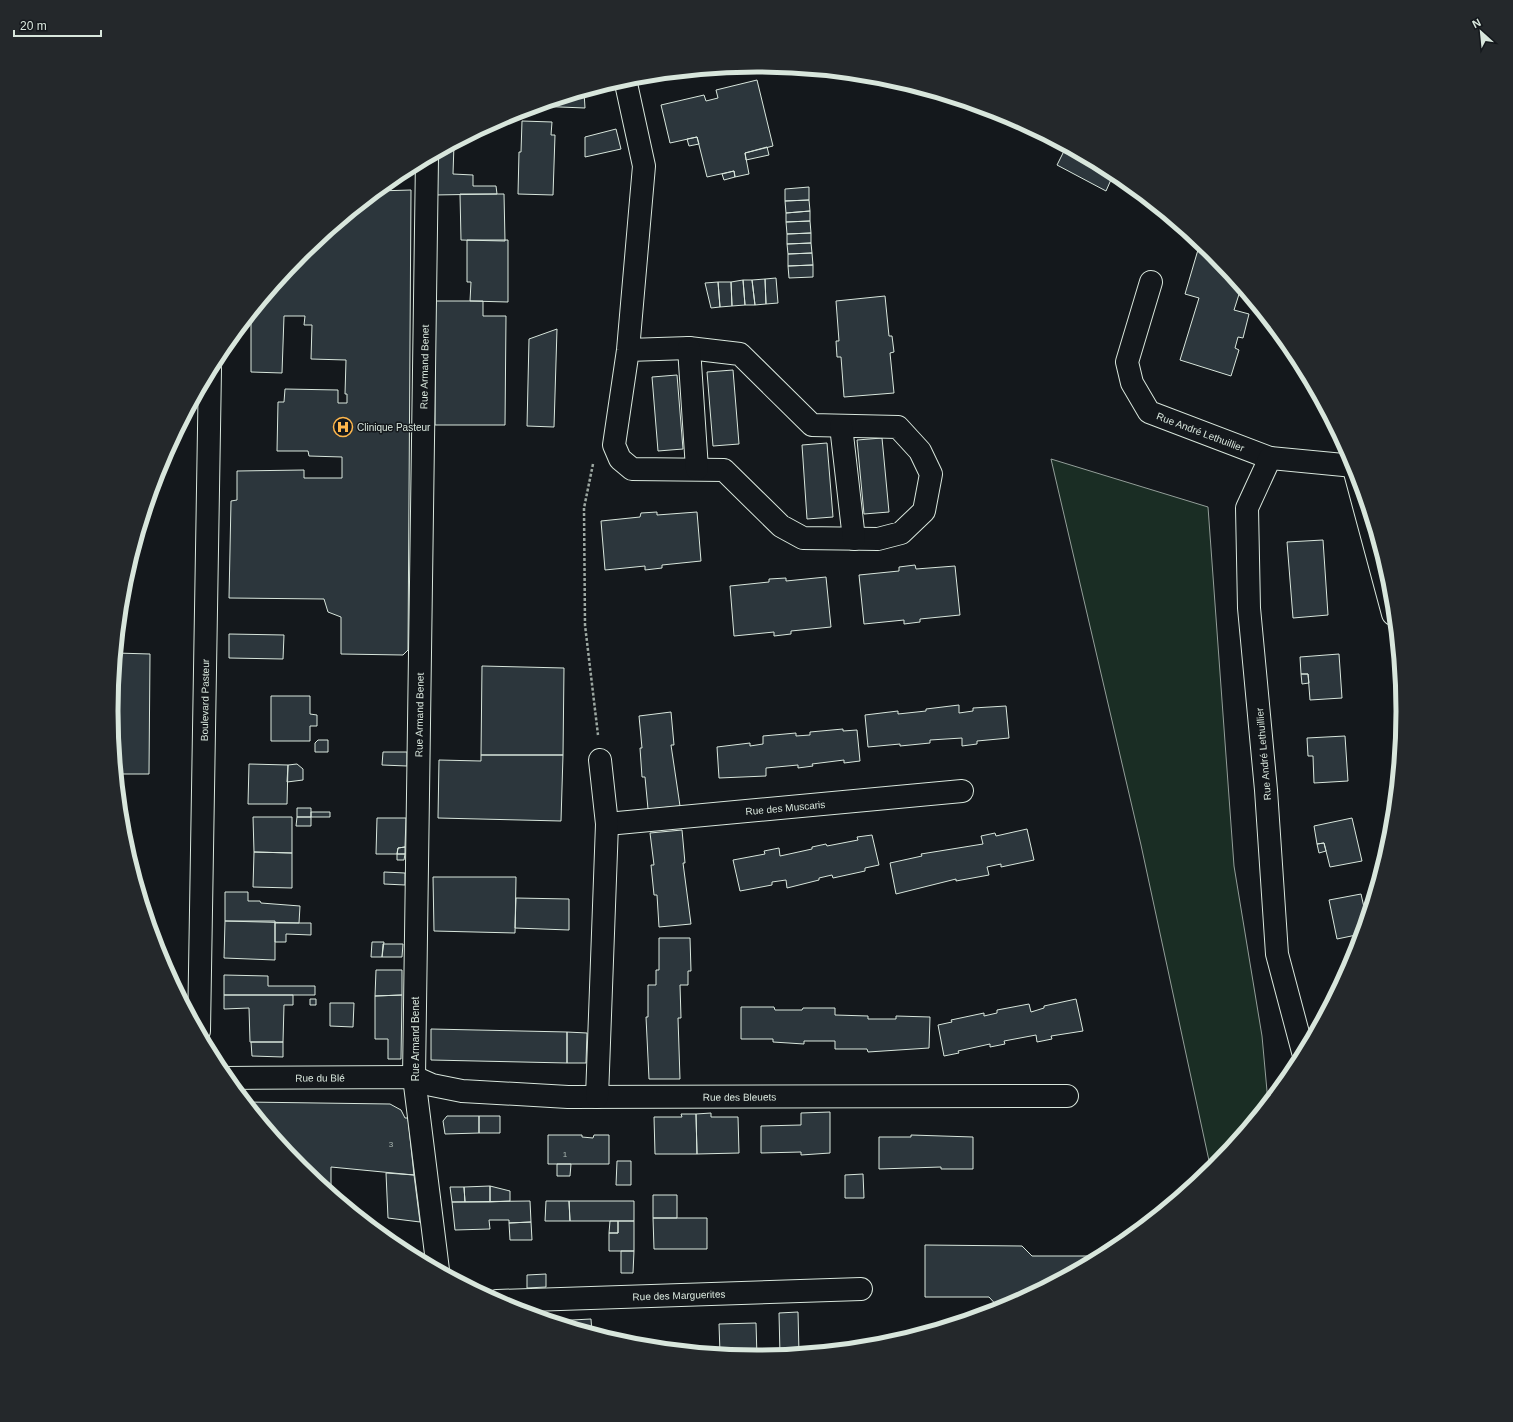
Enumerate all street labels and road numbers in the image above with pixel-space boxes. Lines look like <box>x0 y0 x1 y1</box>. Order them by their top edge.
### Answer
street label: Rue Armand Benet <box>418 324 431 409</box>
street label: Rue André Lethuillier <box>1155 410 1247 454</box>
street label: Boulevard Pasteur <box>199 658 211 741</box>
street label: Rue Armand Benet <box>413 672 426 757</box>
street label: Rue André Lethuillier <box>1254 707 1273 801</box>
street label: Rue des Muscaris <box>745 799 826 817</box>
street label: Rue Armand Benet <box>410 997 421 1081</box>
street label: Rue du Blé <box>295 1072 345 1084</box>
street label: Rue des Bleuets <box>703 1092 776 1103</box>
street label: Rue des Marguerites <box>632 1288 726 1303</box>

